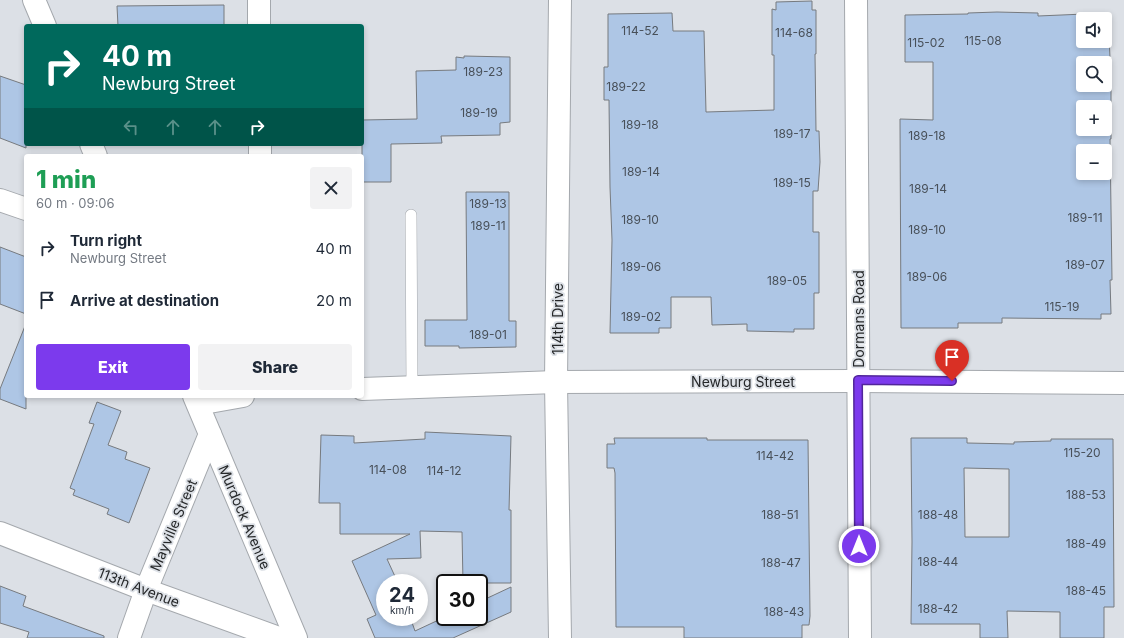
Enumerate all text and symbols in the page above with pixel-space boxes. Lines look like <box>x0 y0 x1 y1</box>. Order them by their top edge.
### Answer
map controls <box>1076 12 1112 180</box>
button: sound <box>1076 12 1112 48</box>
house number: 114-52 <box>621 23 659 38</box>
house number: 114-68 <box>775 25 813 40</box>
house number: 115-08 <box>964 33 1002 48</box>
house number: 115-02 <box>907 35 945 50</box>
text: 40 m <box>102 39 172 73</box>
icon: right <box>36 40 88 92</box>
button: search <box>1076 56 1112 92</box>
house number: 189-23 <box>463 64 503 79</box>
text: Newburg Street <box>102 73 236 94</box>
house number: 189-22 <box>606 79 646 94</box>
button: + <box>1076 100 1112 136</box>
house number: 189-19 <box>460 105 498 120</box>
icon: left <box>120 116 142 138</box>
icon: ahead <box>162 116 184 138</box>
icon: ahead <box>204 116 226 138</box>
icon: right <box>246 116 268 138</box>
house number: 189-18 <box>621 117 659 132</box>
house number: 189-17 <box>774 126 811 141</box>
house number: 189-18 <box>908 128 946 143</box>
button: − <box>1076 144 1112 180</box>
house number: 189-14 <box>622 164 660 179</box>
text: 1 min <box>36 165 96 194</box>
button: close <box>310 167 352 209</box>
house number: 189-15 <box>773 175 811 190</box>
house number: 189-14 <box>909 181 947 196</box>
text: 60 m · 09:06 <box>36 195 115 211</box>
house number: 189-13 <box>469 196 507 211</box>
house number: 189-11 <box>1067 210 1103 225</box>
house number: 189-10 <box>621 212 659 227</box>
house number: 189-11 <box>470 218 506 233</box>
house number: 189-10 <box>908 222 946 237</box>
text: Turn right <box>70 231 142 250</box>
icon: right <box>36 237 58 259</box>
text: 40 m <box>315 239 352 258</box>
text: Newburg Street <box>70 250 166 266</box>
house number: 189-07 <box>1065 257 1105 272</box>
house number: 189-06 <box>621 259 661 274</box>
house number: 189-06 <box>907 269 947 284</box>
street label: Dormans Road <box>850 270 867 368</box>
house number: 189-05 <box>767 273 807 288</box>
street label: 114th Drive <box>549 283 566 355</box>
icon: arrive <box>36 289 58 311</box>
text: Arrive at destination <box>70 291 219 310</box>
text: 20 m <box>316 291 352 310</box>
house number: 115-19 <box>1045 299 1079 314</box>
house number: 189-02 <box>621 309 661 324</box>
house number: 189-01 <box>469 327 507 342</box>
pin <box>935 340 969 381</box>
button: Exit <box>36 344 190 390</box>
button: Share <box>198 344 352 390</box>
icon: arrive <box>941 346 963 368</box>
street label: Newburg Street <box>691 373 795 390</box>
house number: 115-20 <box>1063 445 1101 460</box>
house number: 114-42 <box>756 448 794 463</box>
street label: Murdock Avenue <box>215 462 275 572</box>
house number: 114-08 <box>369 462 407 477</box>
house number: 114-12 <box>426 463 462 478</box>
street label: Mayville Street <box>146 476 200 573</box>
house number: 188-53 <box>1066 487 1106 502</box>
house number: 188-51 <box>761 507 799 522</box>
house number: 188-48 <box>918 507 958 522</box>
position arrow <box>838 525 880 567</box>
house number: 188-49 <box>1066 536 1106 551</box>
house number: 188-44 <box>918 554 959 569</box>
house number: 188-47 <box>761 555 801 570</box>
street label: 113th Avenue <box>96 564 182 610</box>
speed limit sign: 30 <box>436 574 488 626</box>
text: 24 <box>389 583 415 607</box>
house number: 188-45 <box>1066 583 1106 598</box>
house number: 188-42 <box>918 601 958 616</box>
text: km/h <box>390 604 414 616</box>
house number: 188-43 <box>764 604 804 619</box>

